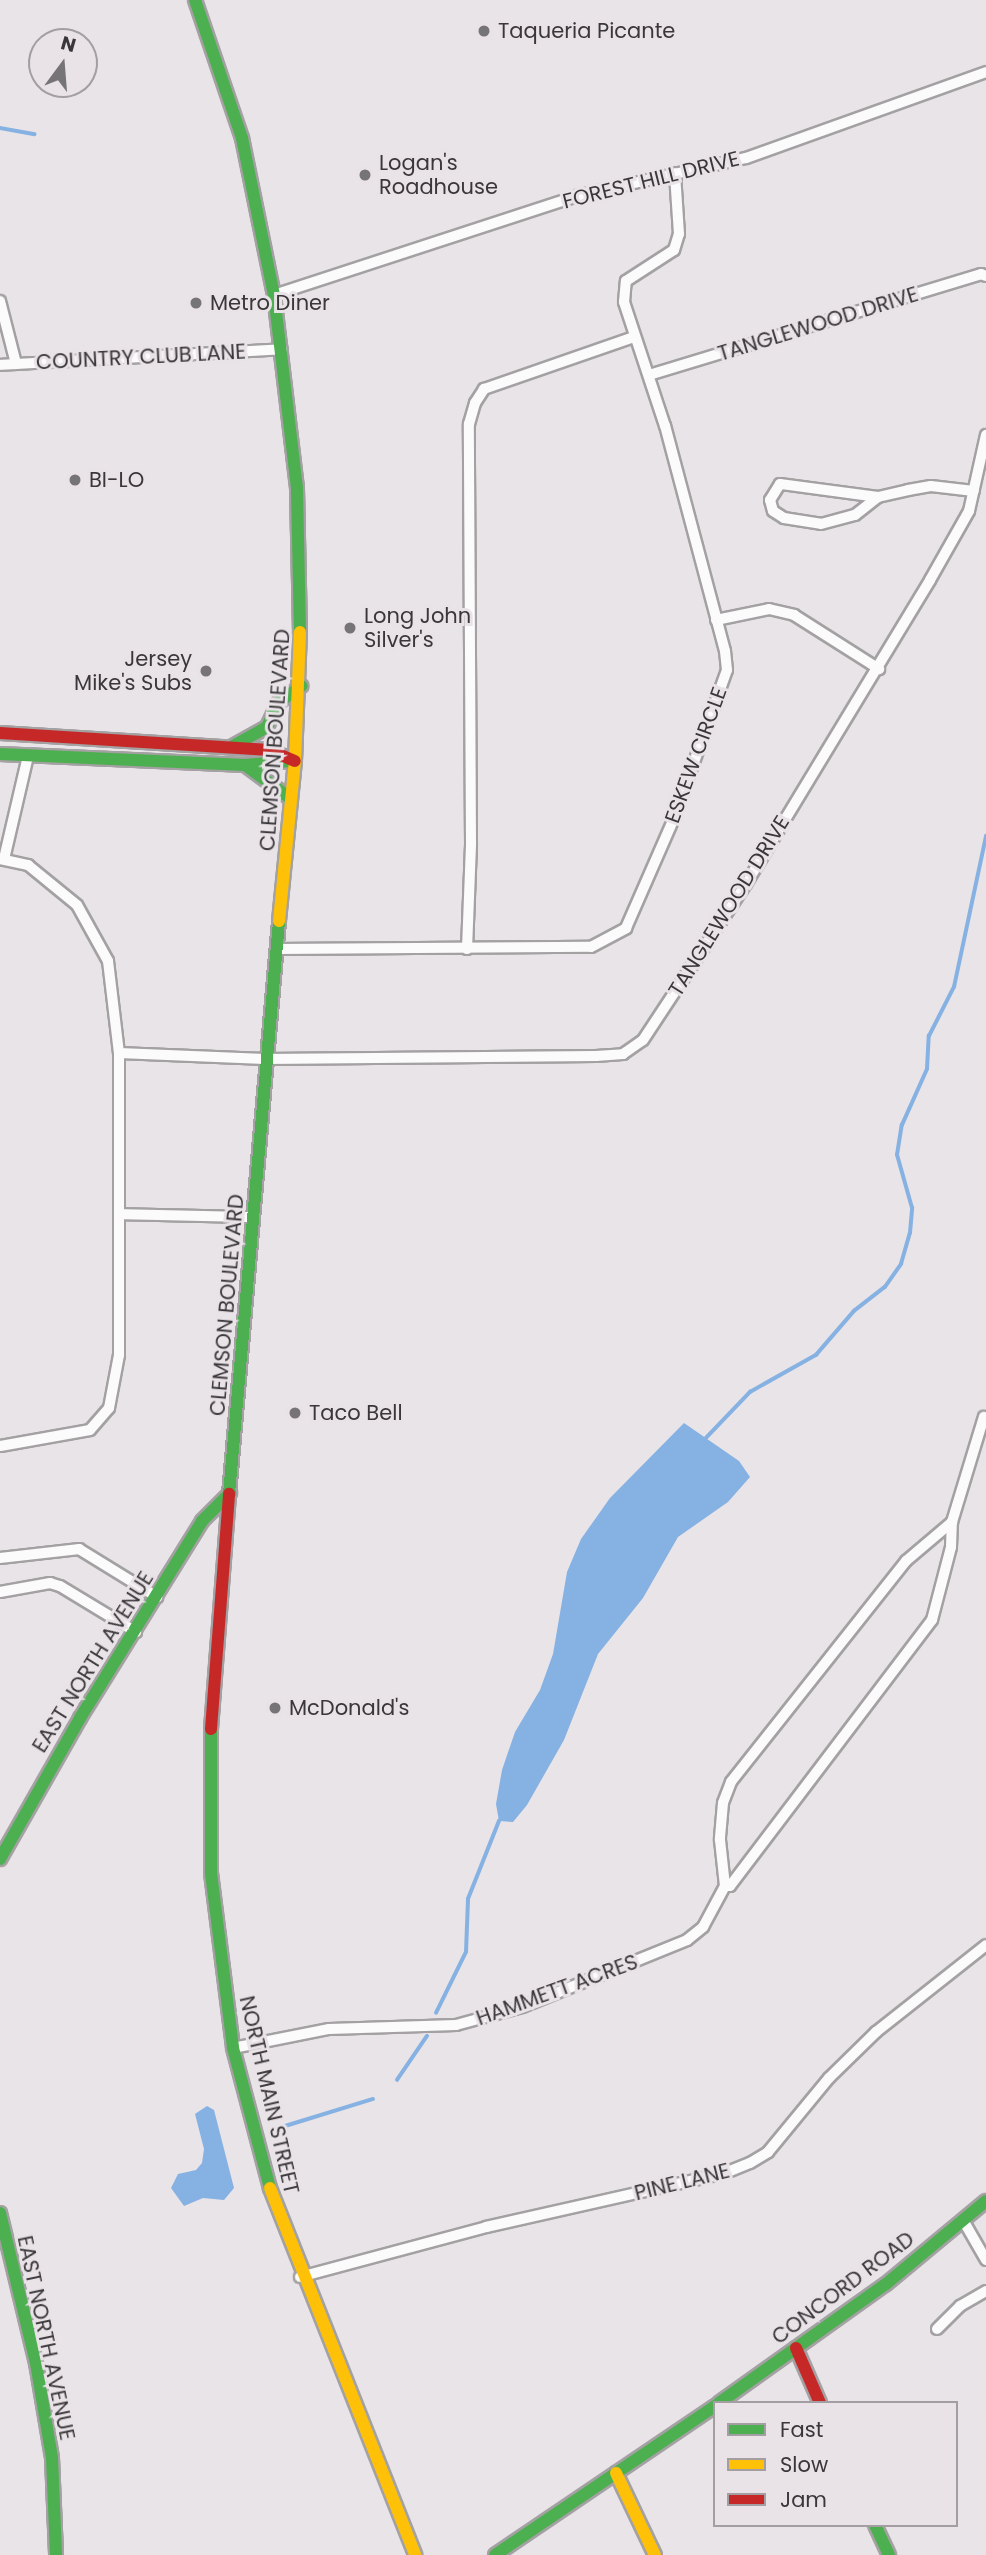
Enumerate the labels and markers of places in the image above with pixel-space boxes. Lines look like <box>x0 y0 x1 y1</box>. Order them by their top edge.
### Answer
place label: Taqueria Picante <box>498 18 675 44</box>
marker: Taqueria Picante <box>476 23 492 39</box>
place label: Logan's Roadhouse <box>379 150 498 200</box>
marker: Logan's Roadhouse <box>357 167 373 183</box>
place label: Metro Diner <box>210 290 330 316</box>
marker: Metro Diner <box>188 295 204 311</box>
place label: BI-LO <box>89 467 144 493</box>
marker: BI-LO <box>67 472 83 488</box>
place label: Long John Silver's <box>364 603 471 653</box>
marker: Long John Silver's <box>342 620 358 636</box>
place label: Jersey Mike's Subs <box>74 646 192 696</box>
marker: Jersey Mike's Subs <box>198 663 214 679</box>
place label: Taco Bell <box>309 1400 403 1426</box>
marker: Taco Bell <box>287 1405 303 1421</box>
place label: McDonald's <box>289 1695 409 1721</box>
marker: McDonald's <box>267 1700 283 1716</box>

